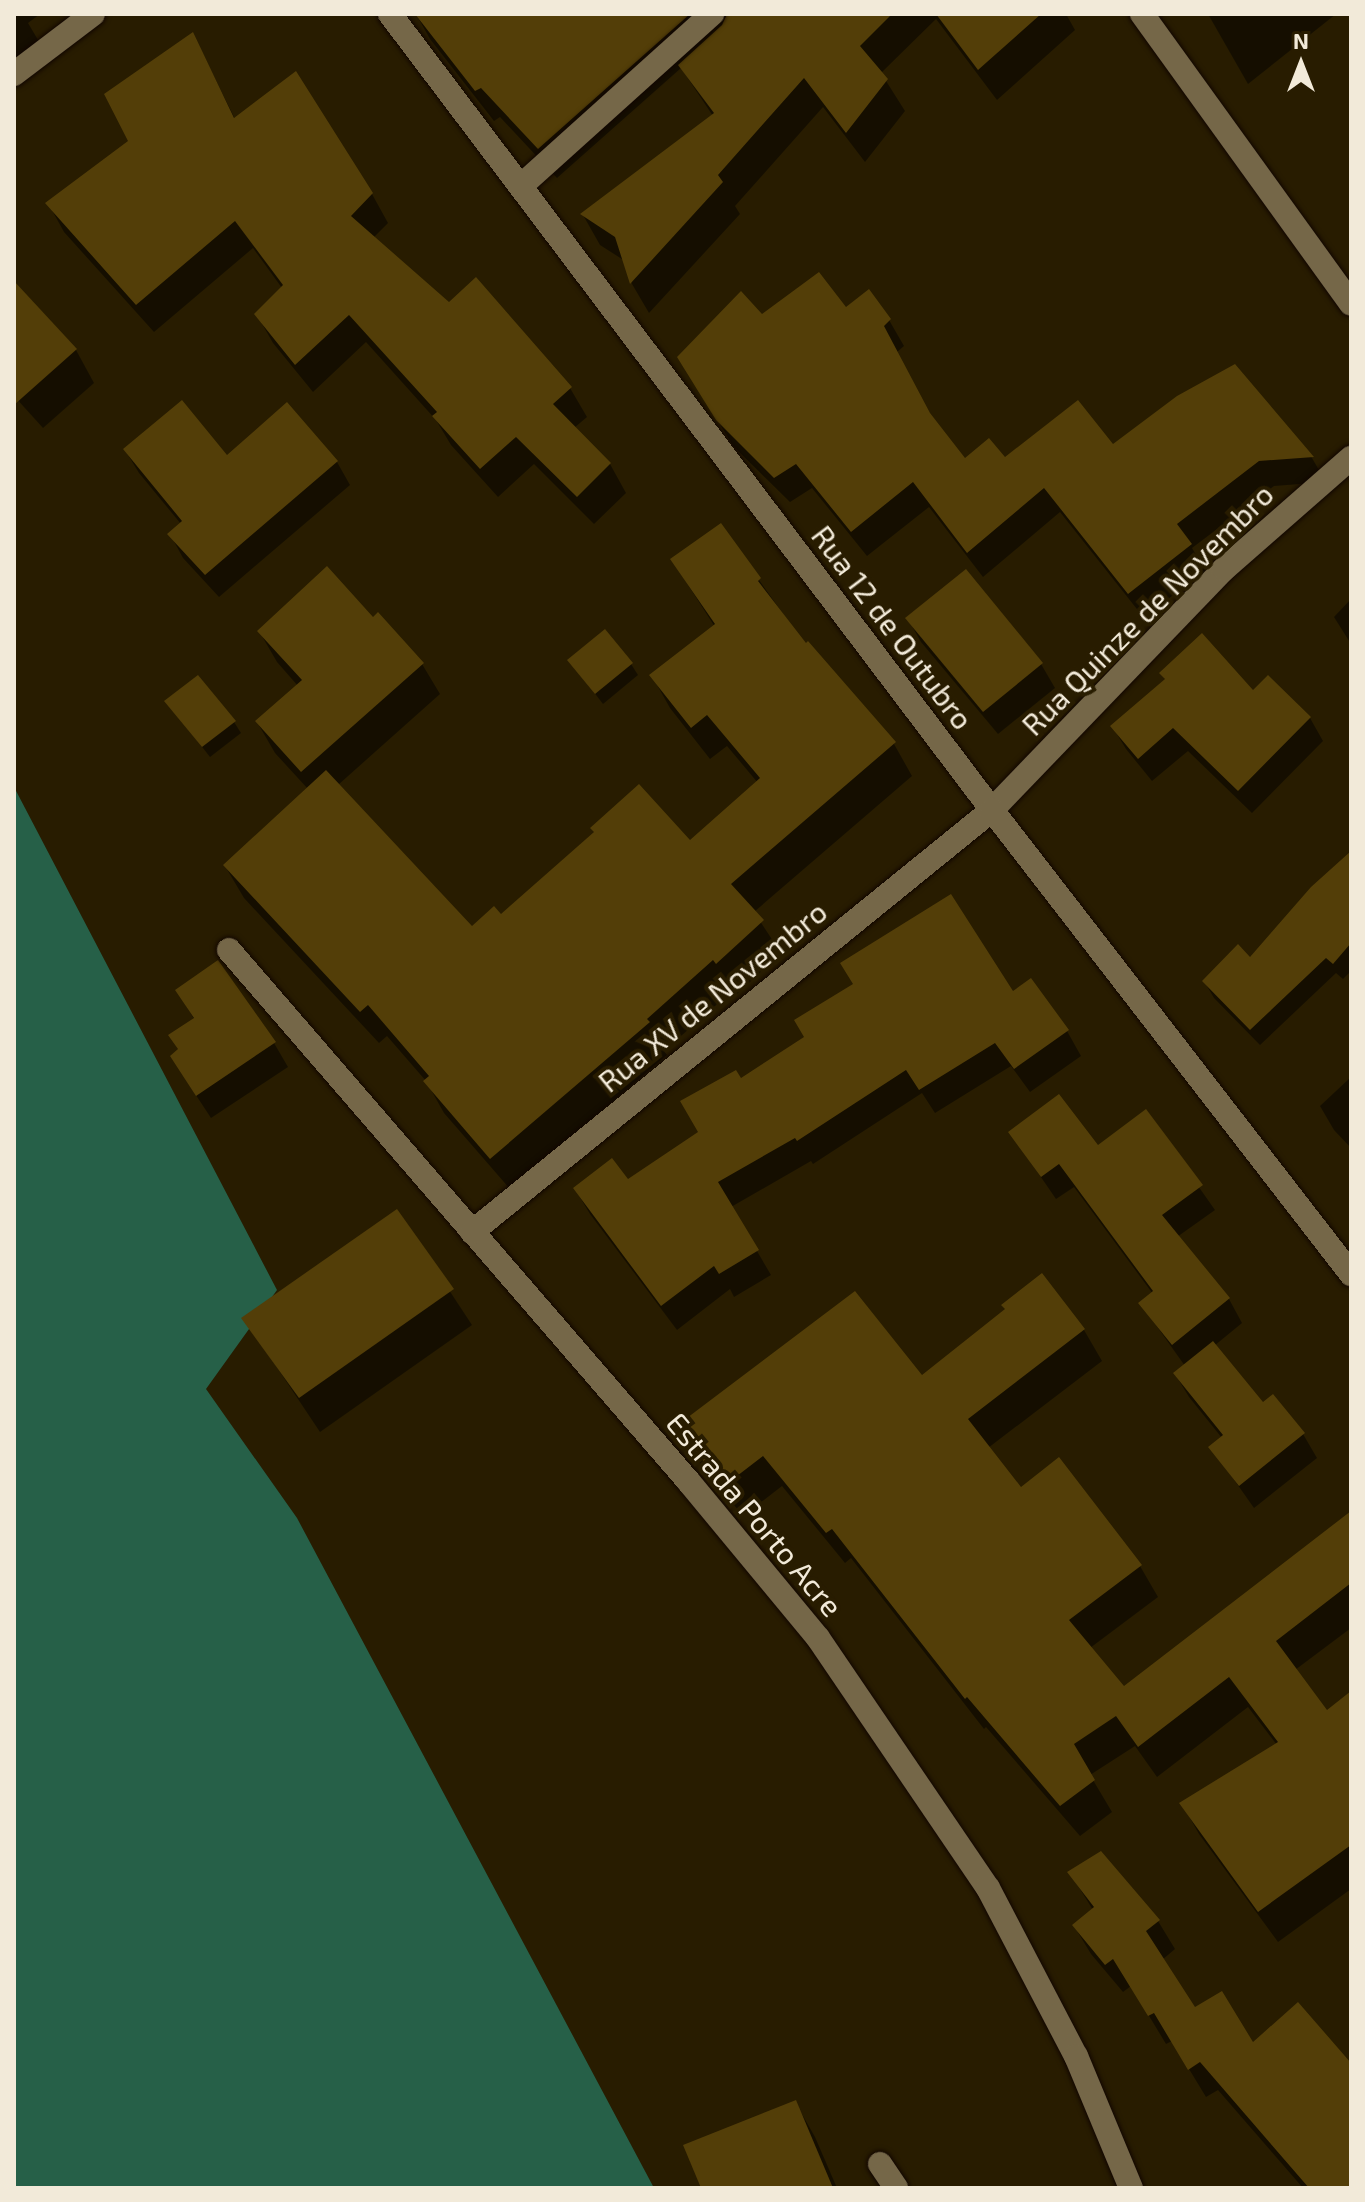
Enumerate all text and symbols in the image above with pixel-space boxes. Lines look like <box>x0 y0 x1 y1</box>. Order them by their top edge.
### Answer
north arrow <box>1261 24 1341 104</box>
text: N <box>1293 27 1309 53</box>
street label: Rua Quinze de Novembro <box>1014 476 1280 742</box>
street label: Rua 12 de Outubro <box>805 518 981 736</box>
street label: Rua XV de Novembro <box>590 893 834 1099</box>
street label: Estrada Porto Acre <box>659 1405 851 1623</box>

